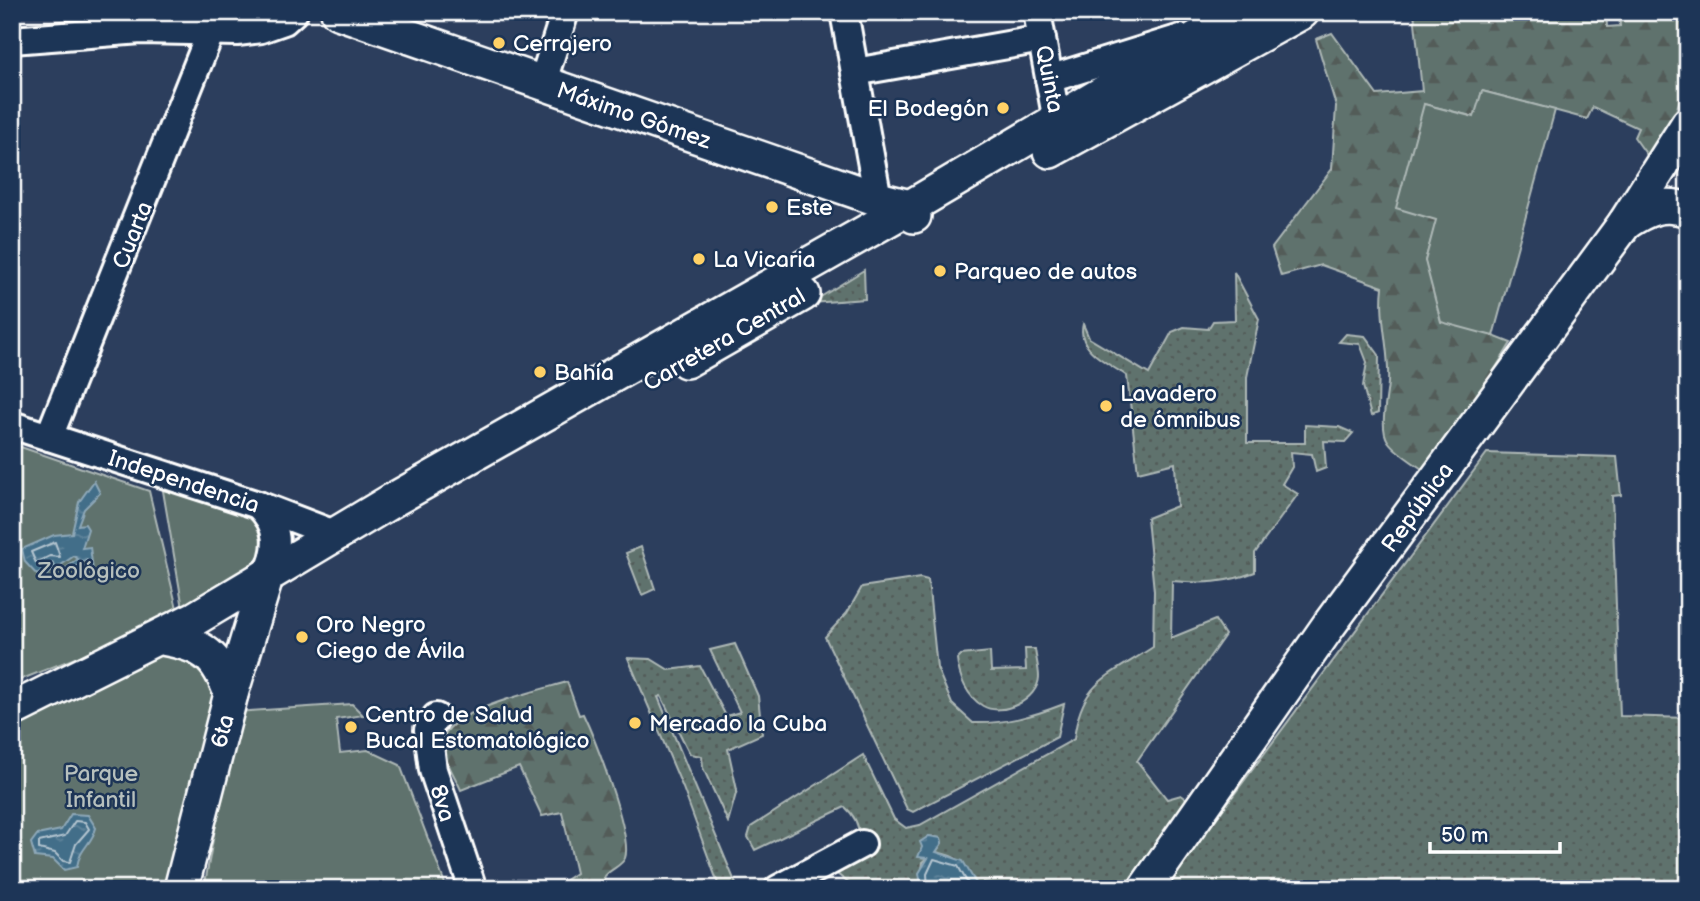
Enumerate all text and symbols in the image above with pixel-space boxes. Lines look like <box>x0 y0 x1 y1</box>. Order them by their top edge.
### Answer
place label: Cerrajero <box>513 30 612 58</box>
marker: Cerrajero <box>491 35 507 51</box>
street label: Quinta <box>1029 43 1069 115</box>
street label: Máximo Gómez <box>553 76 715 156</box>
place label: El Bodegón <box>867 95 989 123</box>
marker: El Bodegón <box>995 100 1011 116</box>
place label: Este <box>786 194 833 222</box>
street label: Cuarta <box>107 198 159 273</box>
marker: Este <box>764 199 780 215</box>
place label: La Vicaria <box>713 246 816 274</box>
marker: La Vicaria <box>691 251 707 267</box>
place label: Parqueo de autos <box>954 258 1137 286</box>
marker: Parqueo de autos <box>932 263 948 279</box>
street label: Carretera Central <box>639 282 810 398</box>
place label: Bahía <box>554 359 614 387</box>
marker: Bahía <box>532 364 548 380</box>
place label: Lavadero de ómnibus <box>1120 380 1240 434</box>
marker: Lavadero de ómnibus <box>1098 398 1114 414</box>
street label: Independencia <box>105 444 263 520</box>
street label: República <box>1376 457 1460 558</box>
park label: Zoológico <box>37 557 140 585</box>
place label: Oro Negro Ciego de Ávila <box>316 611 465 665</box>
marker: Oro Negro Ciego de Ávila <box>294 629 310 645</box>
place label: Centro de Salud Bucal Estomatológico <box>365 701 590 755</box>
place label: Mercado la Cuba <box>649 710 827 738</box>
street label: 6ta <box>205 711 241 751</box>
marker: Mercado la Cuba <box>627 715 643 731</box>
marker: Centro de Salud Bucal Estomatológico <box>343 719 359 735</box>
park label: Parque Infantil <box>64 760 138 814</box>
street label: 8va <box>423 781 461 825</box>
scale bar <box>1430 810 1560 854</box>
text: 50 m <box>1441 823 1488 848</box>

